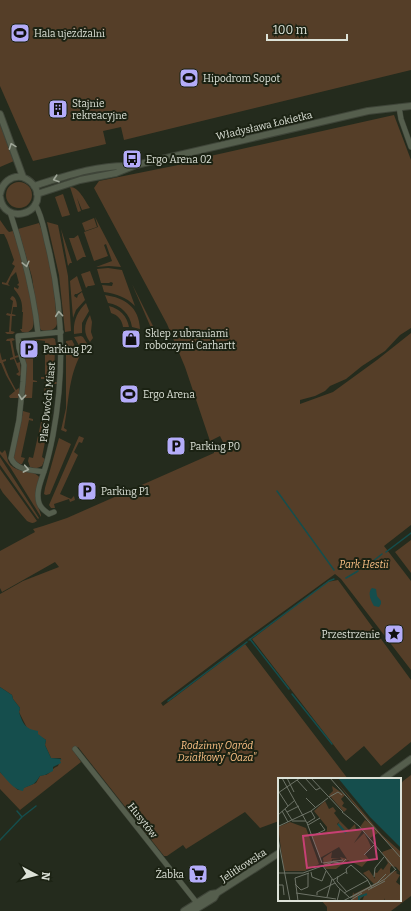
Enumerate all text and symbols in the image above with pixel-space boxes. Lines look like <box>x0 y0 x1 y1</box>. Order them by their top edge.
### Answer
scale bar <box>267 16 347 42</box>
sports icon: Hala ujeżdżalni <box>9 22 31 44</box>
text: 100 m <box>273 23 308 37</box>
place label: Hala ujeżdżalni <box>34 28 105 40</box>
sports icon: Hipodrom Sopot <box>178 67 200 89</box>
place label: Hipodrom Sopot <box>203 73 280 85</box>
building icon: Stajnie rekreacyjne <box>47 98 69 120</box>
place label: Stajnie rekreacyjne <box>72 98 127 122</box>
street label: Władysława Łokietka <box>215 109 314 143</box>
one-way arrow <box>8 142 16 149</box>
bus stop icon: Ergo Arena 02 <box>121 148 143 170</box>
place label: Ergo Arena 02 <box>146 154 212 166</box>
one-way arrow <box>53 174 60 183</box>
one-way arrow <box>21 260 30 267</box>
one-way arrow <box>55 311 64 317</box>
shop icon: Sklep z ubraniami roboczymi Carhartt <box>120 328 142 350</box>
place label: Sklep z ubraniami roboczymi Carhartt <box>145 328 236 352</box>
parking icon: Parking P2 <box>18 338 40 360</box>
place label: Parking P2 <box>43 344 92 356</box>
street label: Plac Dwóch Miast <box>38 361 58 443</box>
sports icon: Ergo Arena <box>118 383 140 405</box>
place label: Ergo Arena <box>143 389 195 401</box>
one-way arrow <box>17 394 26 400</box>
parking icon: Parking P0 <box>165 435 187 457</box>
place label: Parking P0 <box>190 441 240 453</box>
one-way arrow <box>23 464 29 473</box>
parking icon: Parking P1 <box>76 480 98 502</box>
place label: Parking P1 <box>101 486 149 498</box>
park label: Park Hestii <box>339 559 389 571</box>
place icon: Przestrzenie <box>383 623 405 645</box>
place label: Przestrzenie <box>322 629 380 641</box>
park label: Rodzinny Ogród Działkowy "Oaza" <box>177 740 257 764</box>
inset map <box>278 778 401 901</box>
street label: Husytów <box>125 801 160 841</box>
street label: Jelitkowska <box>218 846 269 886</box>
north arrow <box>16 855 56 895</box>
supermarket icon: Żabka <box>187 863 209 885</box>
place label: Żabka <box>156 867 185 881</box>
text: N <box>38 871 52 882</box>

